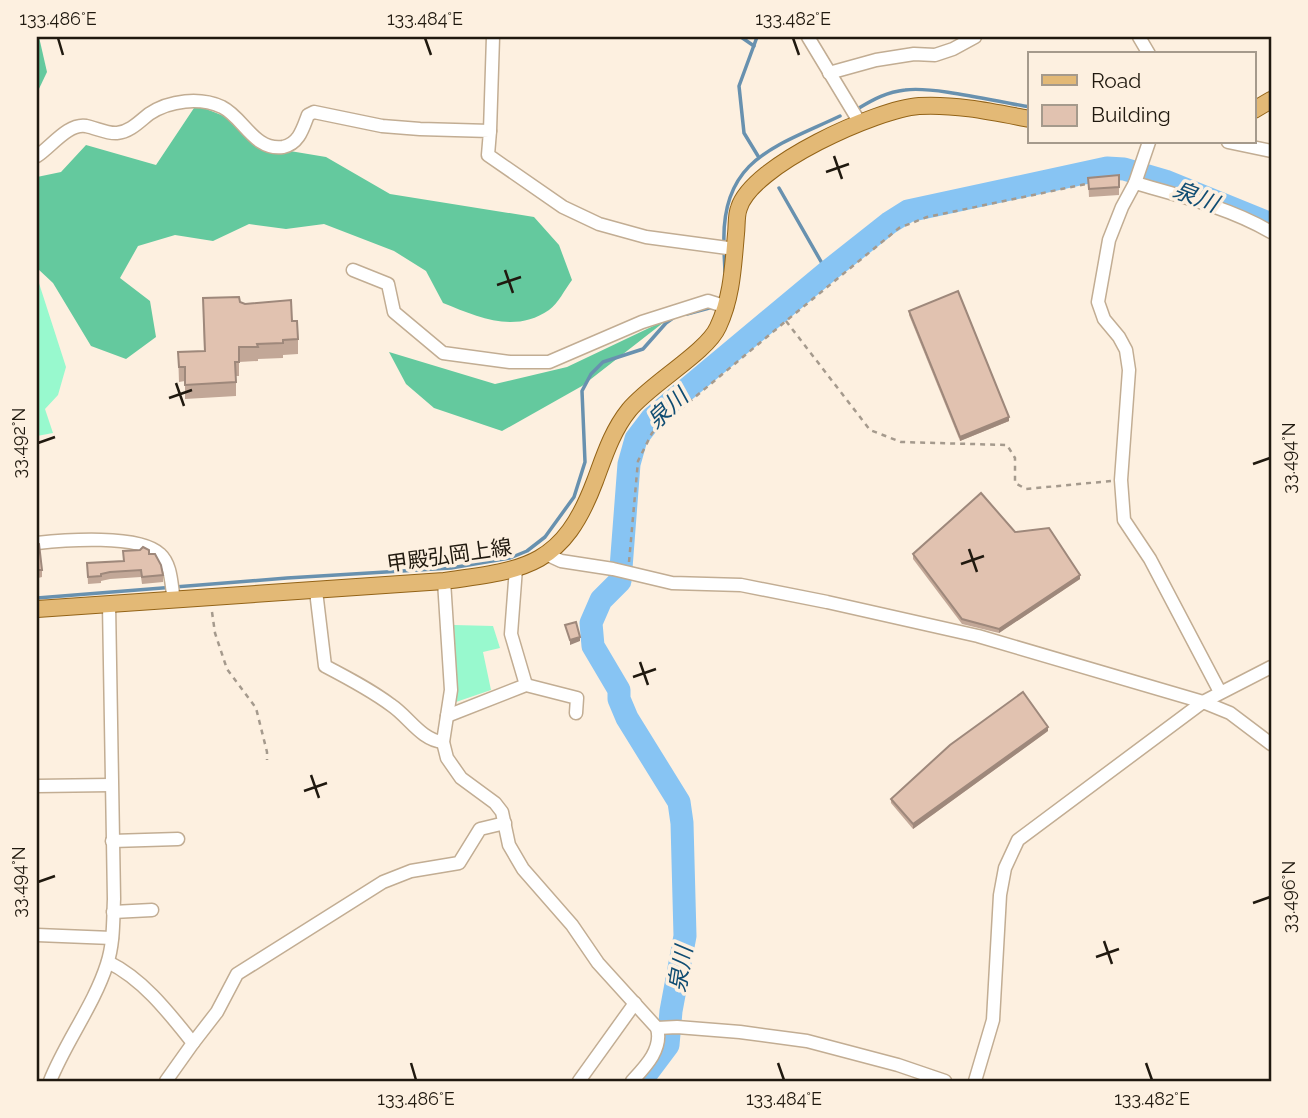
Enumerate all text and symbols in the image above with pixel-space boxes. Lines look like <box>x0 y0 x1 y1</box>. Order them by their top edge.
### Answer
text: 133.486°E <box>19 8 97 29</box>
text: 133.484°E <box>387 8 463 29</box>
text: 133.482°E <box>755 8 831 29</box>
legend <box>1028 52 1256 144</box>
text: Road <box>1091 68 1141 93</box>
text: Building <box>1091 102 1171 127</box>
water label: 泉川 <box>1170 175 1225 218</box>
water label: 泉川 <box>641 380 695 434</box>
text: 33.492°N <box>8 408 29 478</box>
text: 33.494°N <box>1278 422 1299 494</box>
street label: 甲殿弘岡上線 <box>385 534 513 576</box>
text: 33.494°N <box>8 846 29 918</box>
text: 33.496°N <box>1278 861 1299 933</box>
water label: 泉川 <box>663 941 697 994</box>
text: 133.486°E <box>377 1088 455 1109</box>
text: 133.484°E <box>746 1088 822 1109</box>
text: 133.482°E <box>1114 1088 1190 1109</box>

